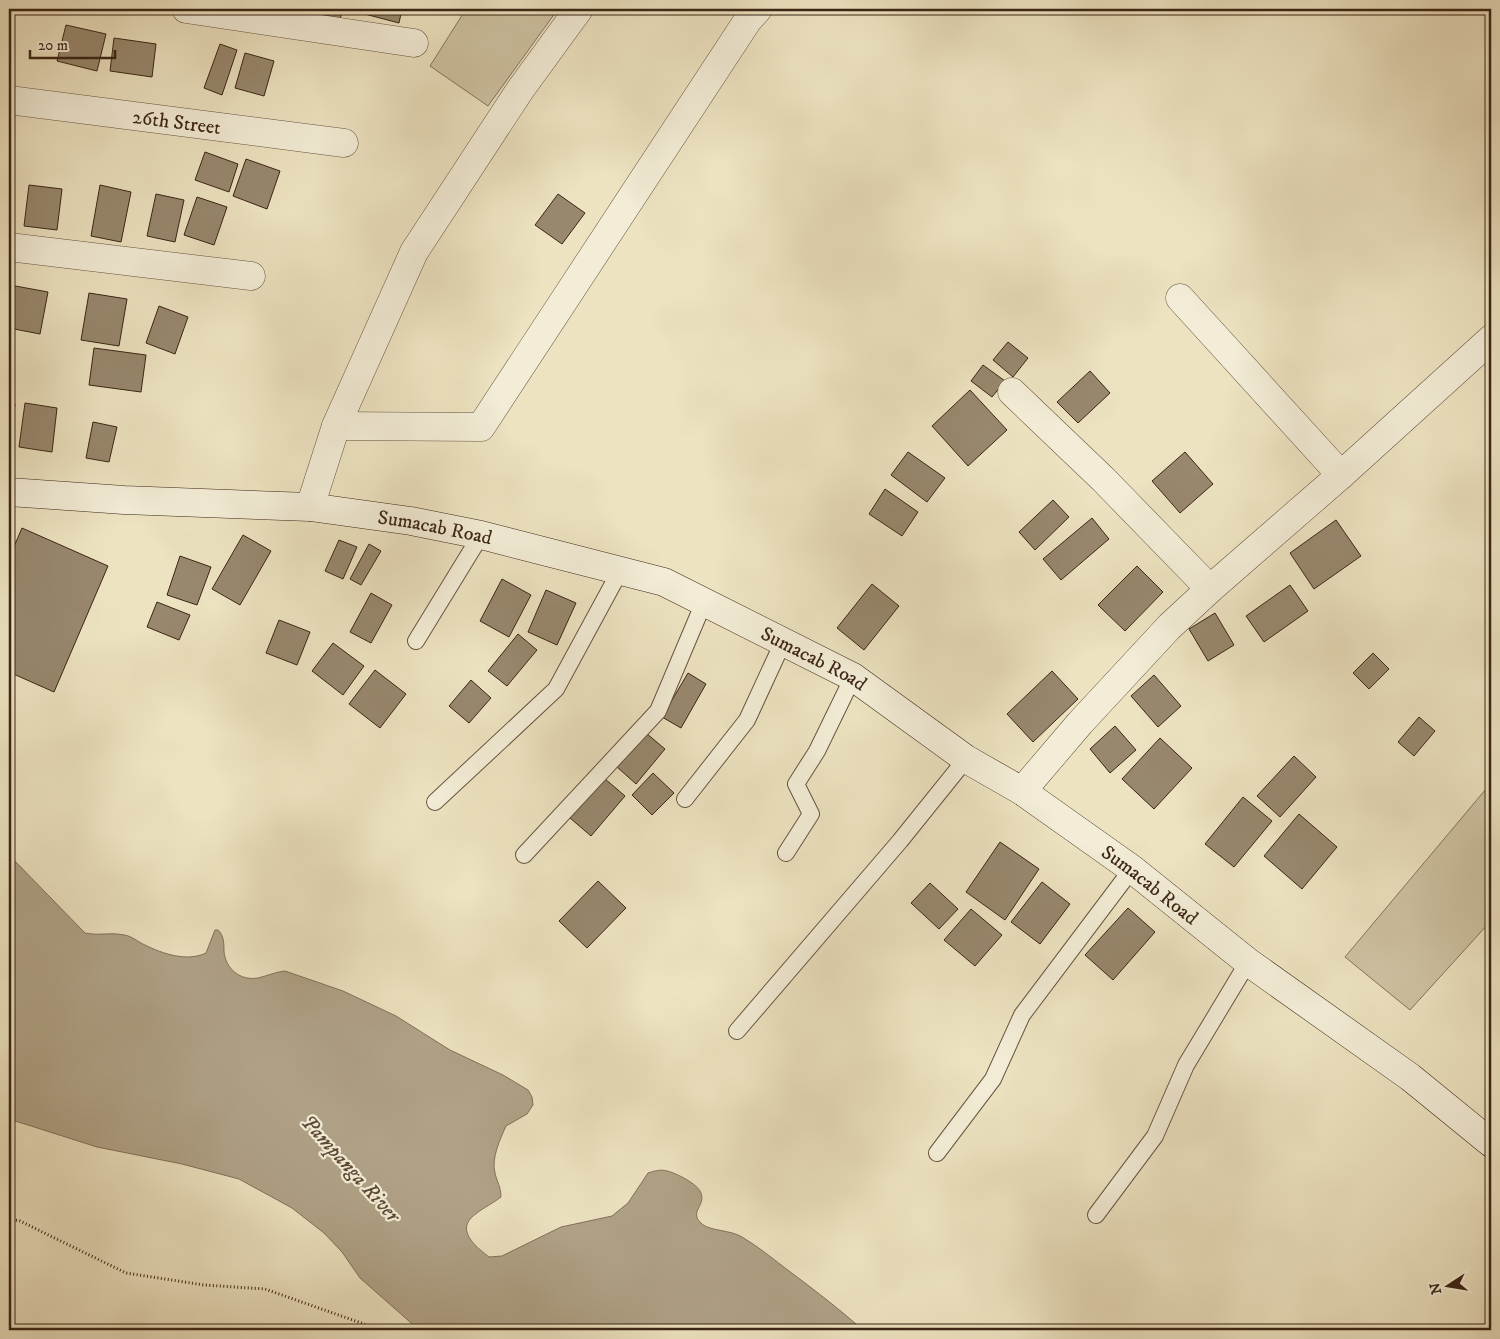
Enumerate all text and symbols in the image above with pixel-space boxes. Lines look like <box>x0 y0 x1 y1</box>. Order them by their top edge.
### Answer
scale bar <box>30 28 115 60</box>
text: 20 m <box>38 36 68 55</box>
street label: 26th Street <box>131 105 222 141</box>
street label: Sumacab Road <box>376 506 495 551</box>
street label: Sumacab Road <box>756 622 871 697</box>
street label: Sumacab Road <box>1096 840 1203 931</box>
water label: Pampanga River <box>295 1109 406 1229</box>
north arrow <box>1422 1262 1472 1312</box>
text: N <box>1426 1281 1446 1296</box>

